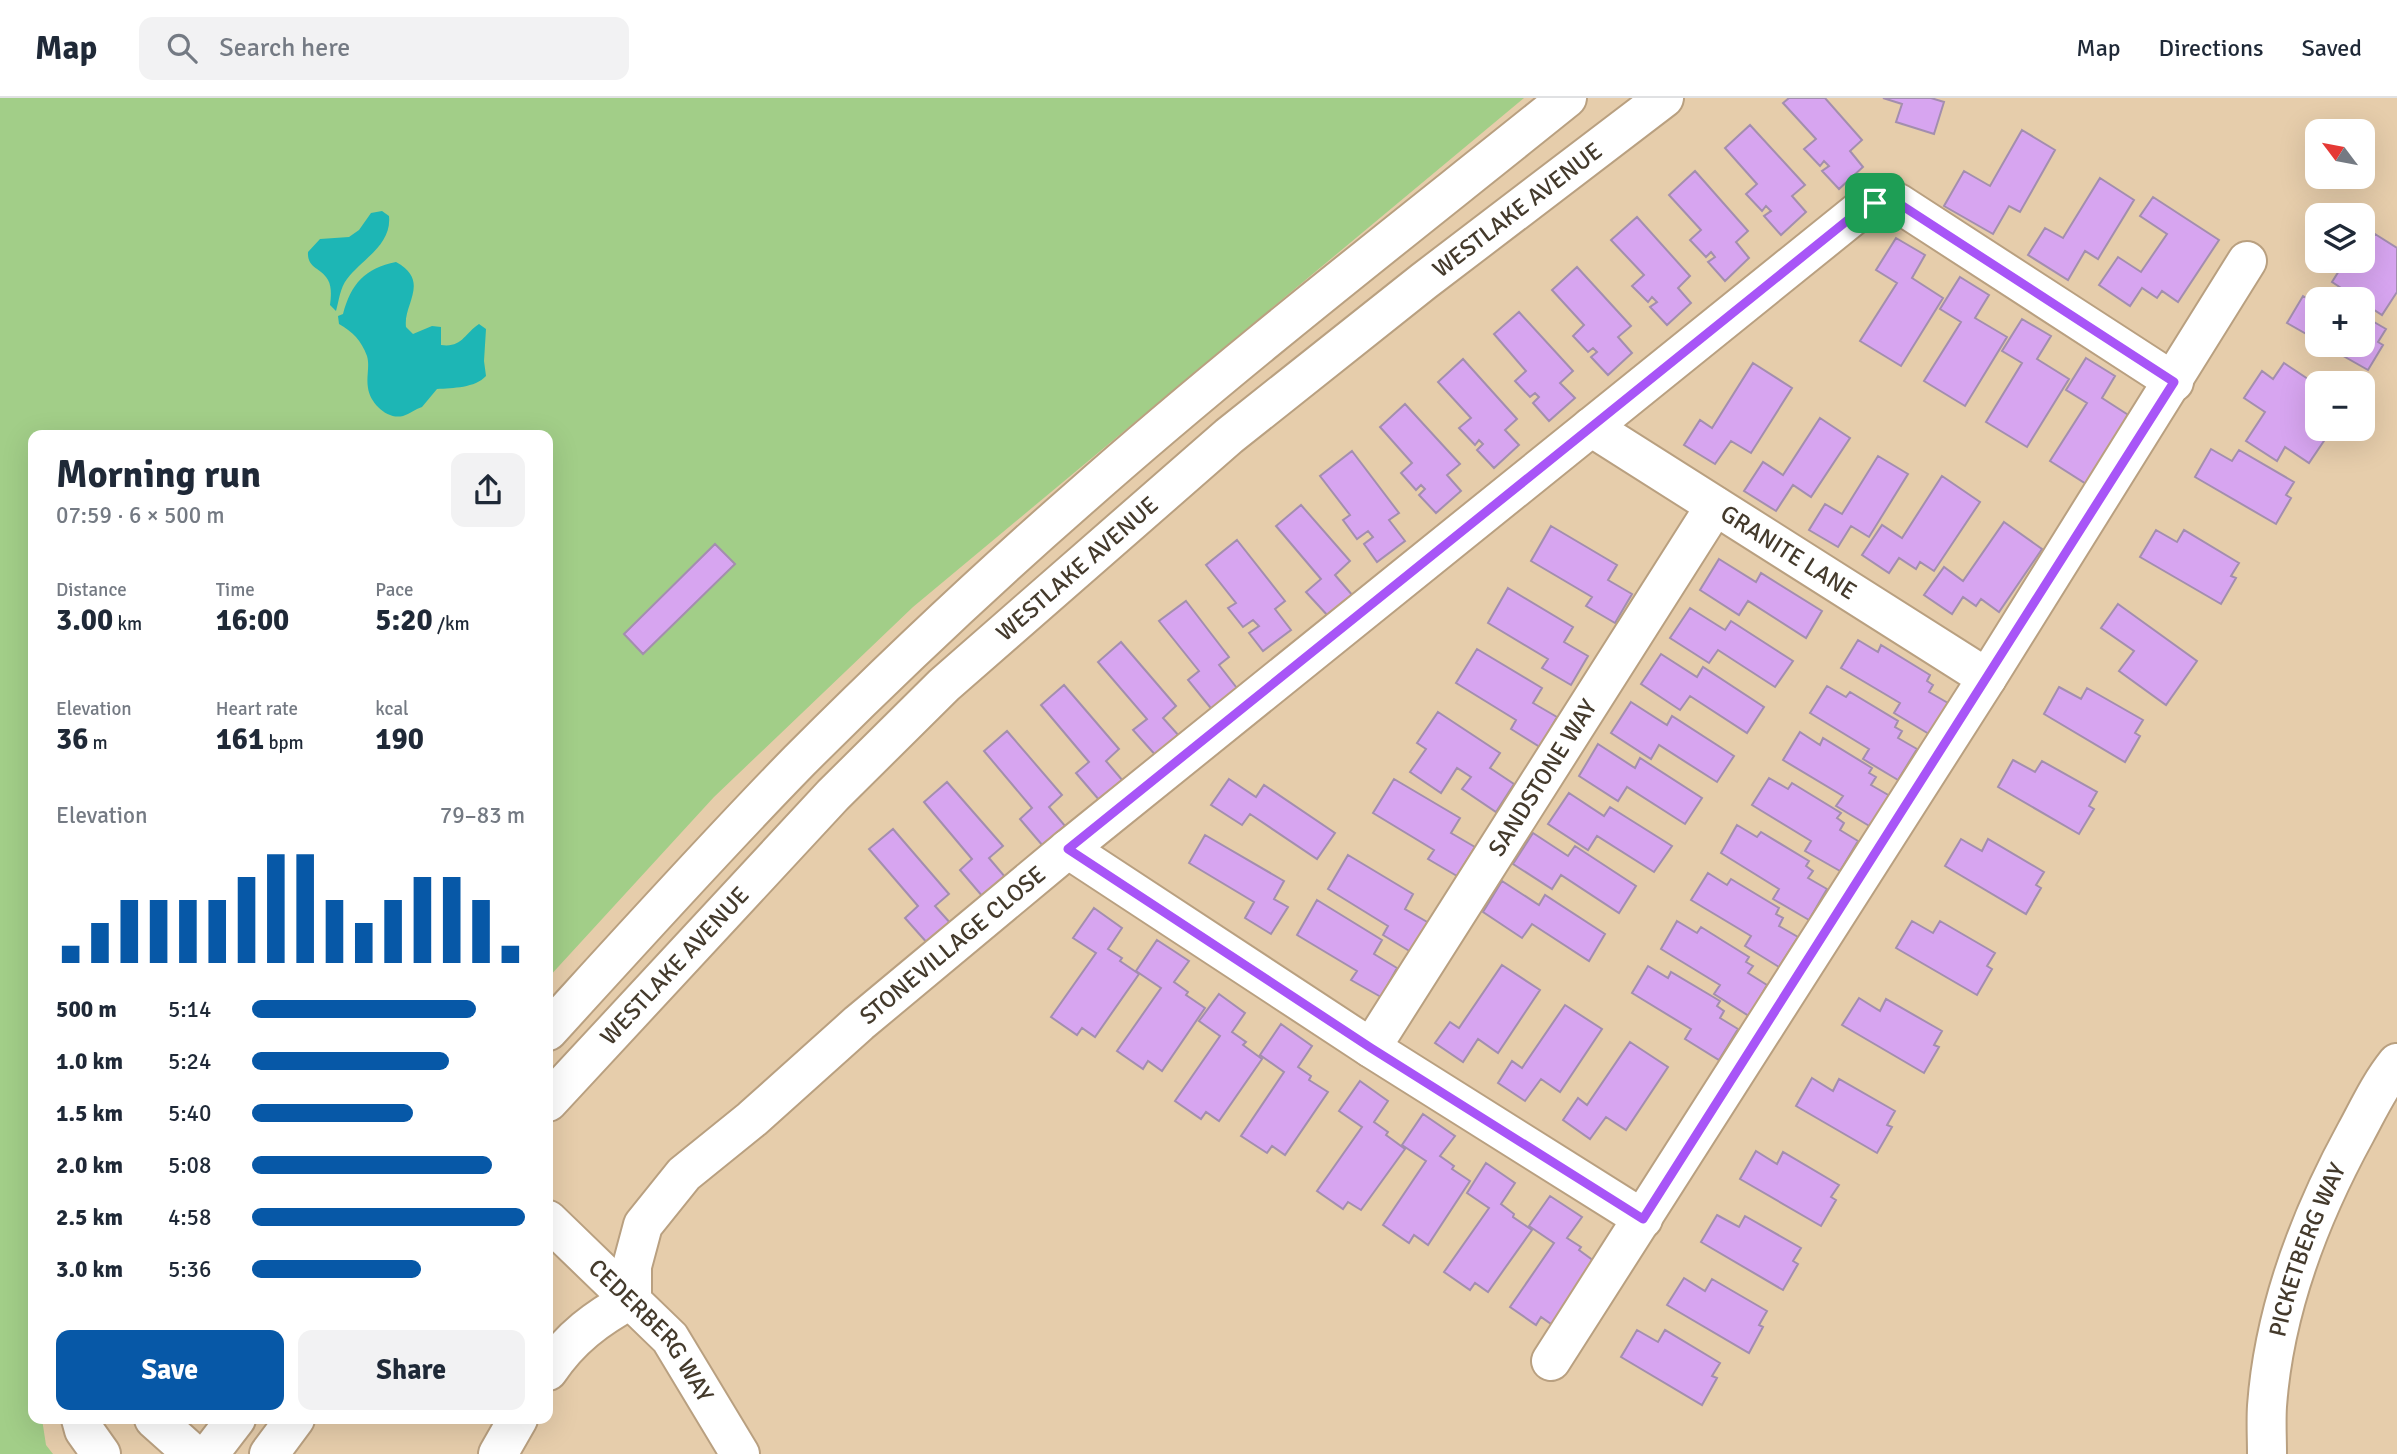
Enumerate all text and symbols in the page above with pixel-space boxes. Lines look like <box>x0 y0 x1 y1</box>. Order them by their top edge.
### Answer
search box <box>139 17 629 80</box>
text: Map <box>35 28 97 69</box>
icon: search <box>163 29 201 67</box>
text: Search here <box>219 32 350 64</box>
text: Map <box>2076 33 2121 63</box>
text: Directions <box>2159 33 2264 63</box>
text: Saved <box>2302 33 2362 63</box>
north arrow <box>2305 119 2375 189</box>
map controls <box>2305 119 2375 441</box>
street label: WESTLAKE AVENUE <box>1426 136 1608 284</box>
pin <box>1845 173 1905 233</box>
icon: arrive <box>1856 184 1894 222</box>
button: layers <box>2305 203 2375 273</box>
button: + <box>2305 287 2375 357</box>
button: − <box>2305 371 2375 441</box>
text: Morning run <box>56 451 261 498</box>
button: share <box>451 453 525 527</box>
street label: WESTLAKE AVENUE <box>990 490 1164 648</box>
street label: GRANITE LANE <box>1715 498 1862 607</box>
text: 07:59 · 6 × 500 m <box>56 501 225 530</box>
text: Distance <box>56 578 127 602</box>
text: Time <box>216 578 255 602</box>
text: Pace <box>375 578 414 602</box>
text: 3.00 <box>56 602 113 639</box>
text: 16:00 <box>216 602 289 639</box>
text: 5:20 <box>375 602 433 639</box>
text: km <box>113 612 142 636</box>
text: /km <box>433 612 470 636</box>
street label: SANDSTONE WAY <box>1482 694 1603 862</box>
text: Elevation <box>56 697 132 721</box>
text: Heart rate <box>216 697 298 721</box>
text: kcal <box>375 697 409 721</box>
text: 36 <box>56 721 88 758</box>
text: 161 <box>216 721 264 758</box>
text: 190 <box>375 721 424 758</box>
text: m <box>88 731 108 755</box>
text: bpm <box>264 731 304 755</box>
text: Elevation <box>56 801 148 830</box>
text: 79–83 m <box>440 801 525 830</box>
street label: STONEVILLAGE CLOSE <box>854 859 1052 1031</box>
street label: WESTLAKE AVENUE <box>594 880 755 1051</box>
text: 500 m <box>56 995 117 1024</box>
text: 5:14 <box>168 995 211 1024</box>
text: 1.0 km <box>56 1047 123 1076</box>
text: 5:24 <box>168 1047 211 1076</box>
text: 1.5 km <box>56 1099 123 1128</box>
text: 5:40 <box>168 1099 211 1128</box>
text: 2.0 km <box>56 1151 123 1180</box>
text: 5:08 <box>168 1151 211 1180</box>
street label: PICKETBERG WAY <box>2262 1158 2352 1340</box>
text: 2.5 km <box>56 1203 123 1232</box>
text: 4:58 <box>168 1203 211 1232</box>
street label: CEDERBERG WAY <box>582 1252 720 1408</box>
text: 3.0 km <box>56 1255 123 1284</box>
text: 5:36 <box>168 1255 211 1284</box>
button: Save <box>56 1330 284 1410</box>
button: Share <box>298 1330 525 1410</box>

